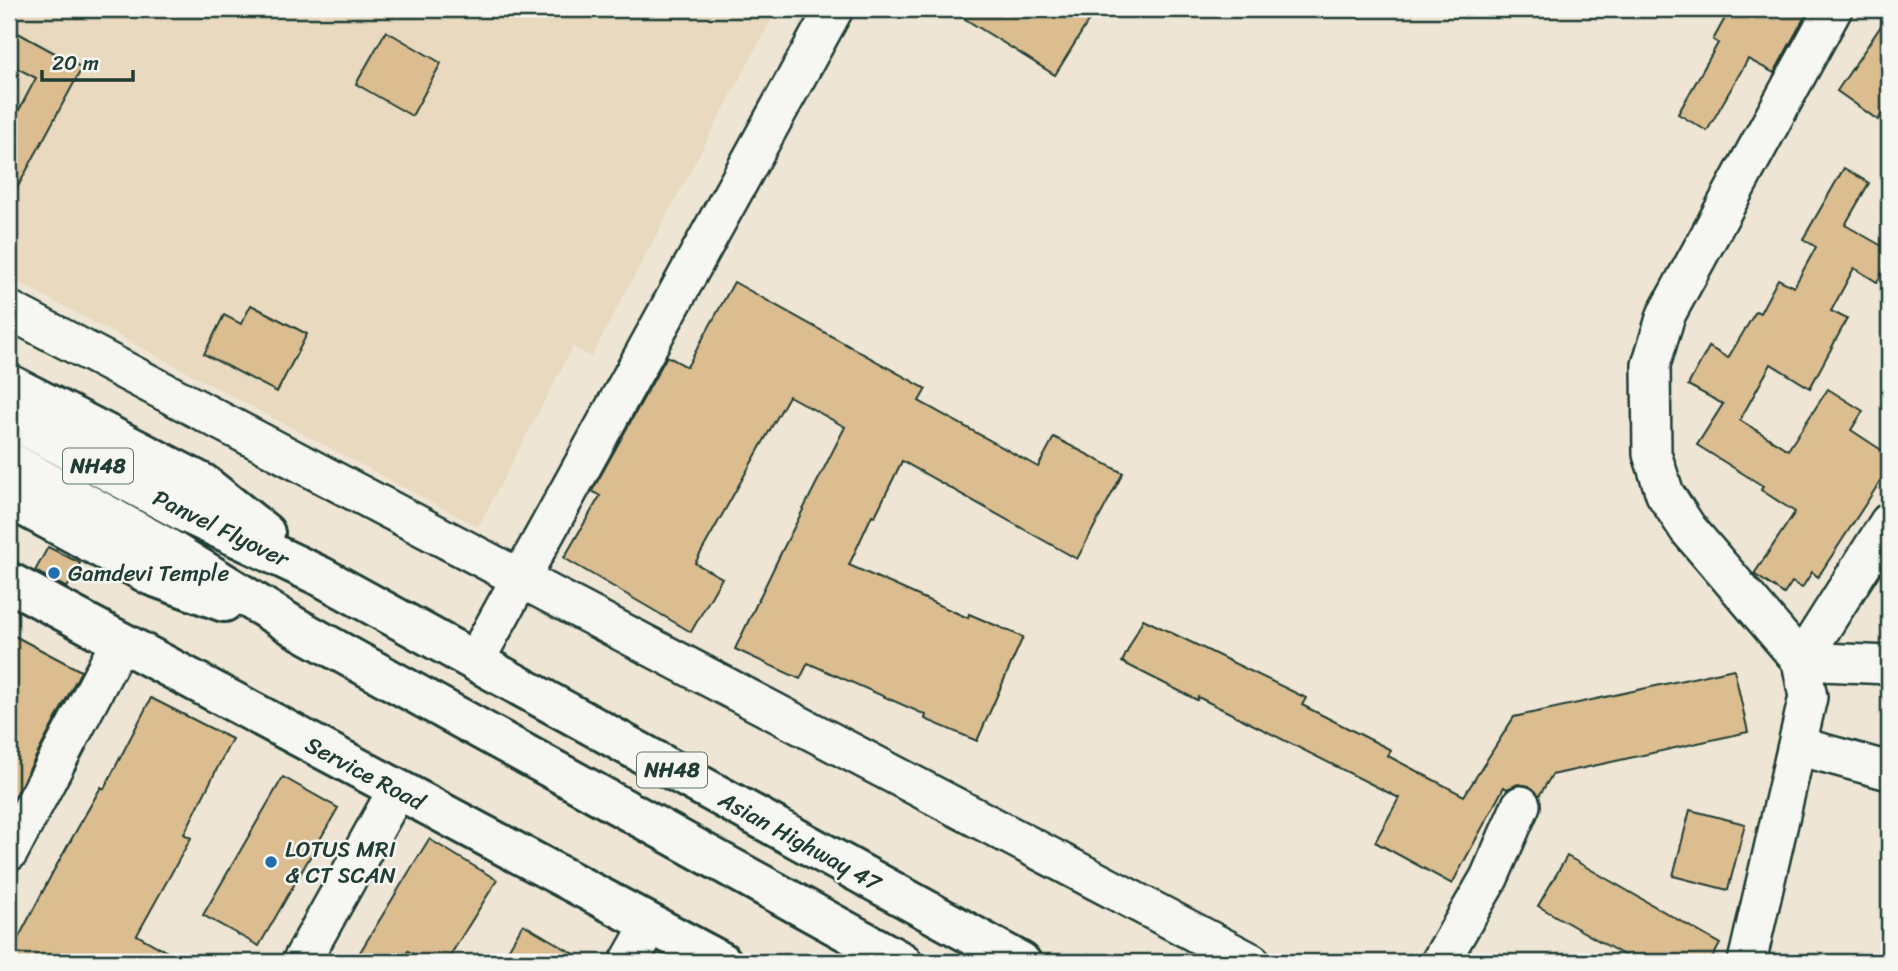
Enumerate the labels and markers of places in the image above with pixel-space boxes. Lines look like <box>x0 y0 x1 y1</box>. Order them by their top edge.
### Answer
place label: Gamdevi Temple <box>68 553 229 594</box>
marker: Gamdevi Temple <box>46 565 62 581</box>
place label: LOTUS MRI & CT SCAN <box>285 829 396 896</box>
marker: LOTUS MRI & CT SCAN <box>263 854 279 870</box>

